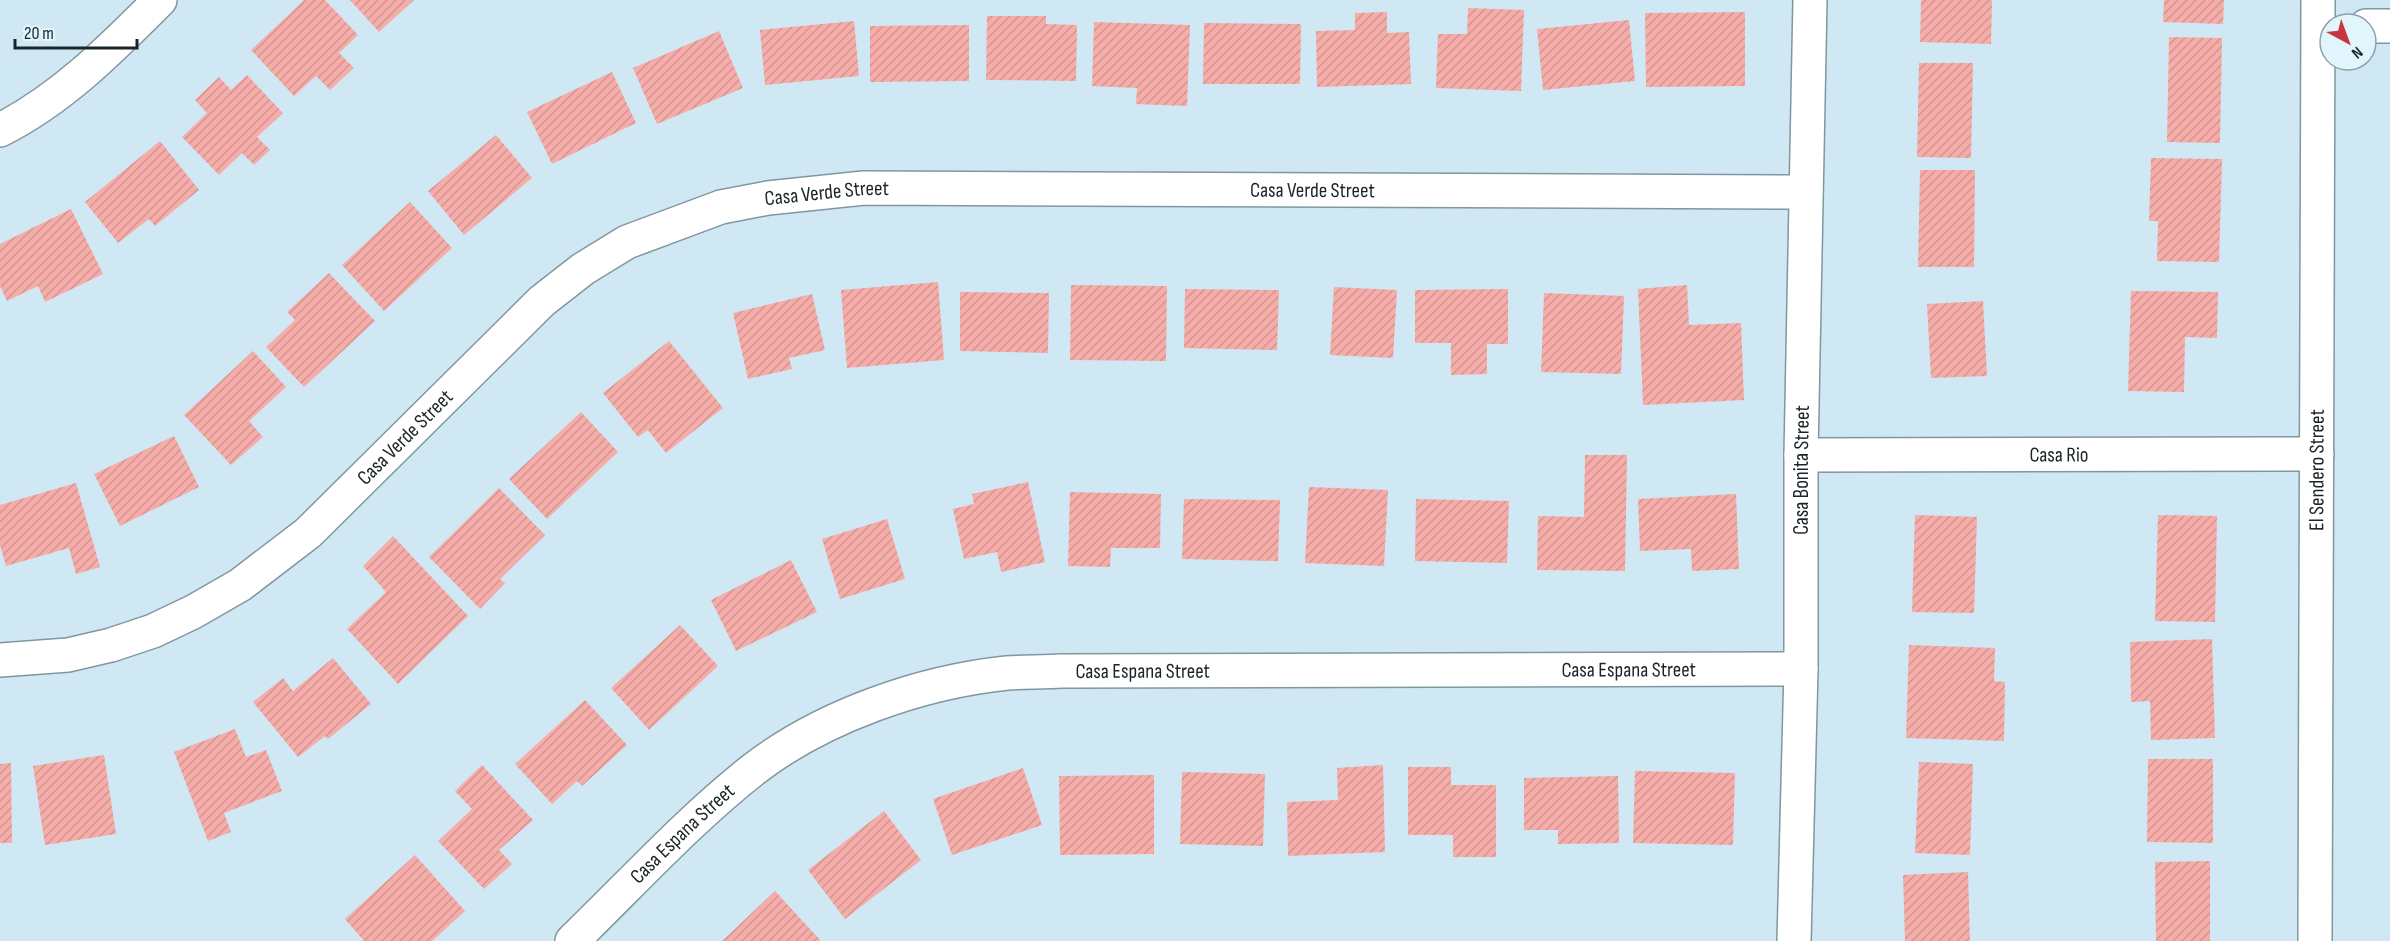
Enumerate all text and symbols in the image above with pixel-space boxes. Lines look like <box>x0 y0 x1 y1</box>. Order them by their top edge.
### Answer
scale bar <box>15 12 136 50</box>
north arrow <box>2318 12 2378 72</box>
text: 20 m <box>24 23 54 44</box>
text: N <box>2347 42 2366 62</box>
street label: Casa Verde Street <box>763 176 889 211</box>
street label: Casa Verde Street <box>1250 178 1375 203</box>
street label: Casa Verde Street <box>352 385 458 490</box>
street label: Casa Bonita Street <box>1789 405 1815 535</box>
street label: El Sendero Street <box>2304 409 2330 531</box>
street label: Casa Rio <box>2029 442 2089 468</box>
street label: Casa Espana Street <box>1561 657 1696 683</box>
street label: Casa Espana Street <box>1075 659 1210 684</box>
street label: Casa Espana Street <box>625 778 740 889</box>

